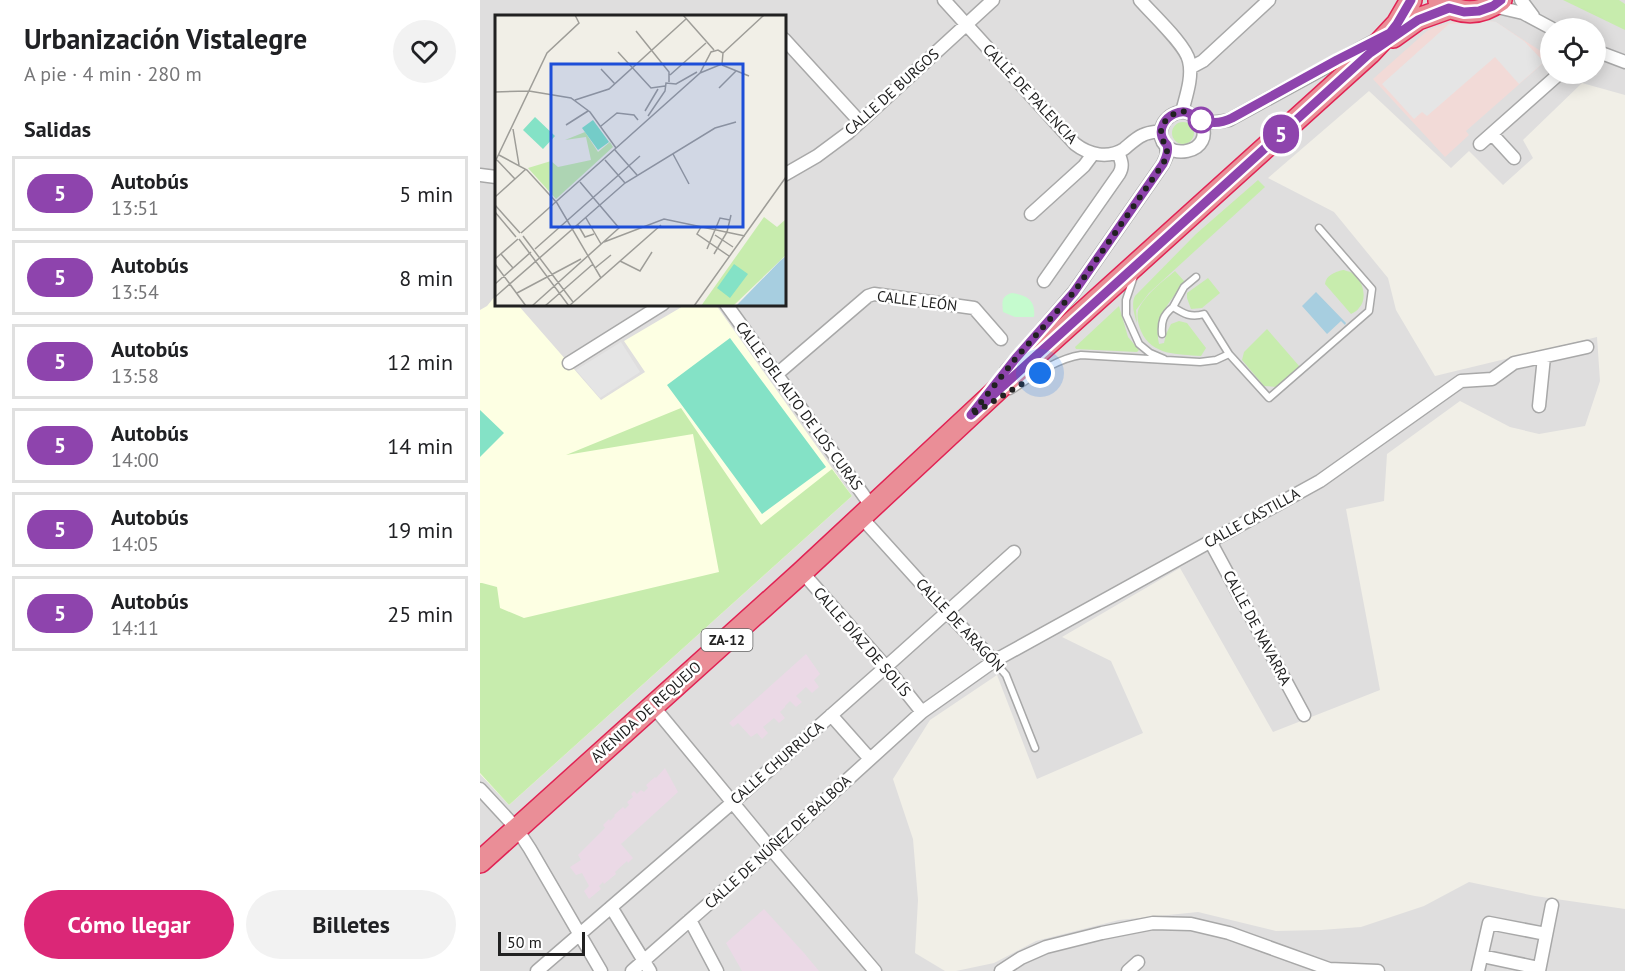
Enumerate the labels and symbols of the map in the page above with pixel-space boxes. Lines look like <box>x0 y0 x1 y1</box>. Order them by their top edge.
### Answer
inset map <box>495 15 786 306</box>
street label: CALLE DE PALENCIA <box>979 40 1082 148</box>
street label: CALLE DE BURGOS <box>841 44 943 139</box>
unlabelled marker <box>1188 107 1214 133</box>
line badge: 5 <box>1262 114 1300 154</box>
street label: CALLE LEÓN <box>876 286 958 315</box>
street label: CALLE DEL ALTO DE LOS CURAS <box>732 318 867 494</box>
your location <box>1025 358 1055 388</box>
street label: CALLE CASTILLA <box>1201 483 1303 552</box>
street label: CALLE DE NAVARRA <box>1219 567 1296 689</box>
street label: CALLE DE ARAGÓN <box>912 574 1009 675</box>
street label: CALLE DÍAZ DE SOLÍS <box>810 583 915 700</box>
road number: ZA-12 <box>702 629 752 651</box>
street label: AVENIDA DE REQUEJO <box>586 657 705 766</box>
street label: CALLE CHURRUCA <box>726 717 827 808</box>
street label: CALLE DE NÚÑEZ DE BALBOA <box>701 771 855 912</box>
scale bar <box>498 929 585 956</box>

